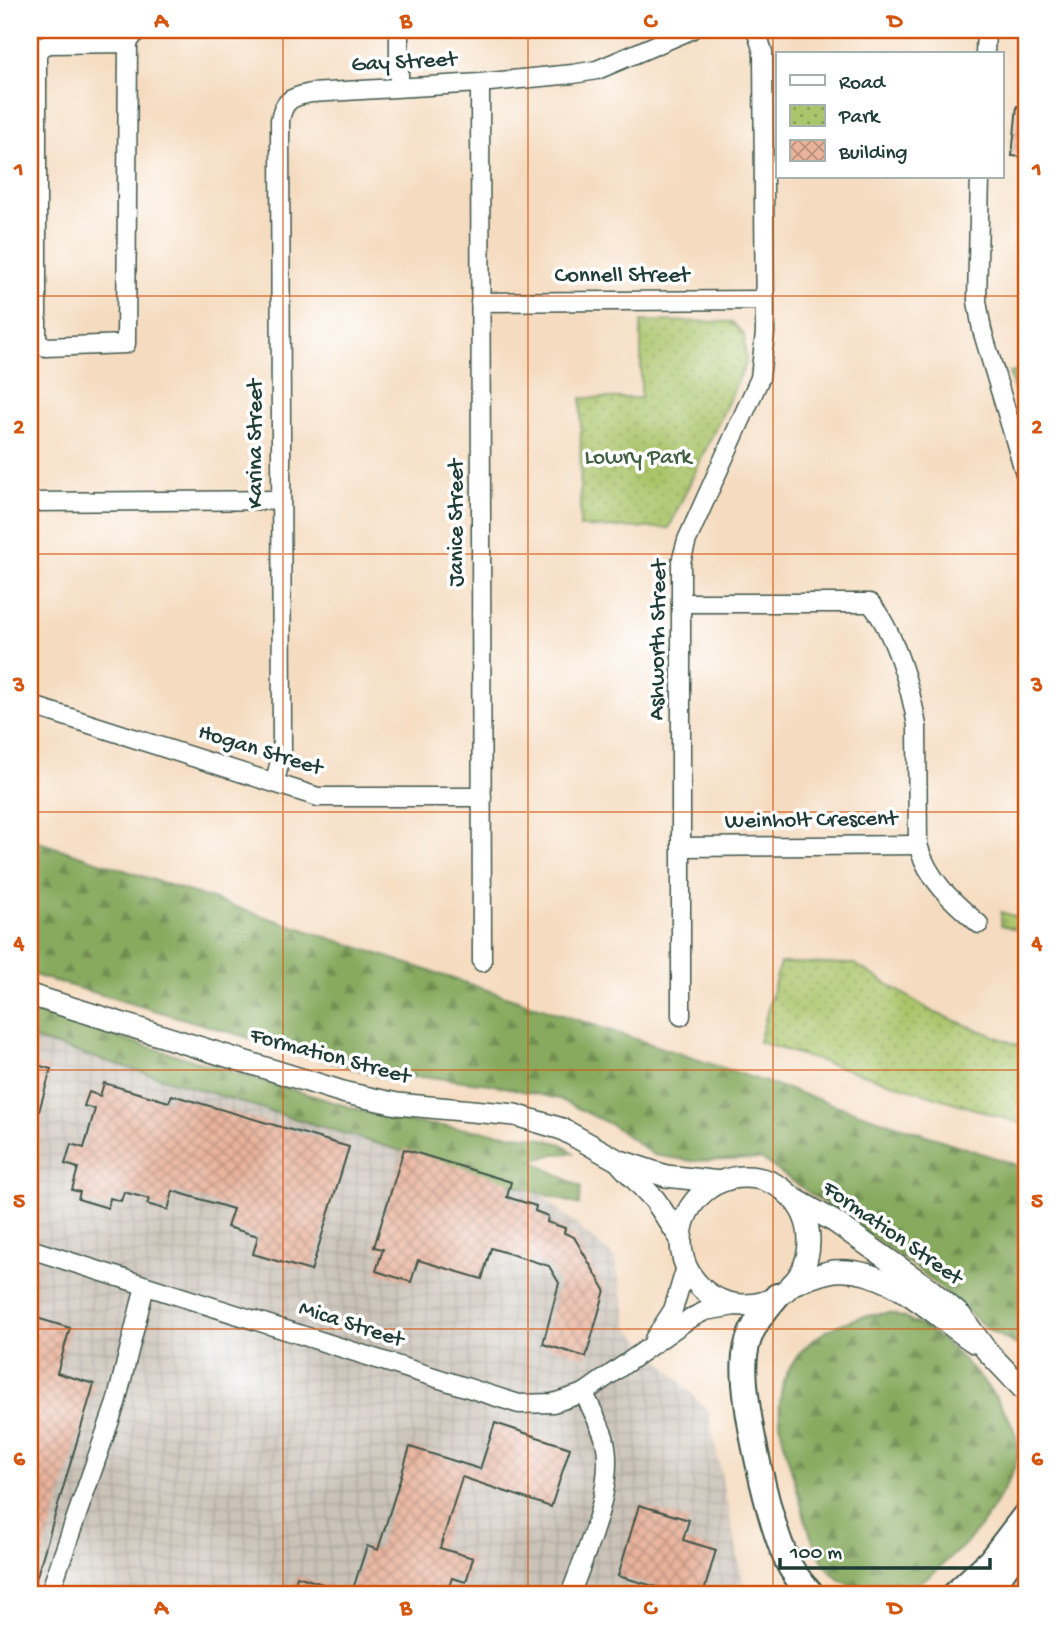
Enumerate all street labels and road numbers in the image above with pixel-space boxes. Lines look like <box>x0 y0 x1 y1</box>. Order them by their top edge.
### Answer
street label: Gay Street <box>351 47 459 79</box>
street label: Connell Street <box>554 263 691 290</box>
street label: Karina Street <box>243 378 270 509</box>
street label: Janice Street <box>444 458 471 587</box>
street label: Ashworth Street <box>644 558 674 721</box>
street label: Hogan Street <box>195 719 327 783</box>
street label: Weinholt Crescent <box>725 806 899 836</box>
street label: Formation Street <box>246 1022 415 1092</box>
street label: Formation Street <box>816 1175 969 1293</box>
street label: Mica Street <box>295 1295 408 1355</box>

